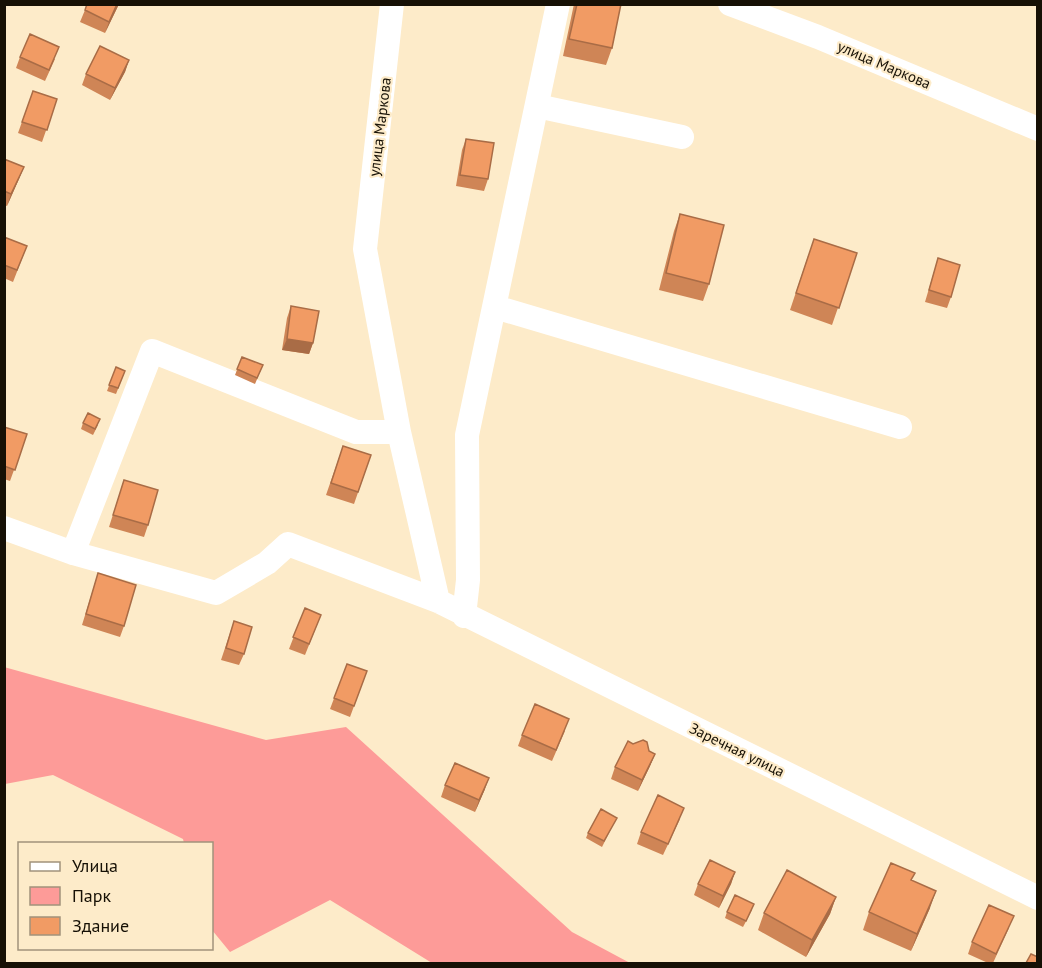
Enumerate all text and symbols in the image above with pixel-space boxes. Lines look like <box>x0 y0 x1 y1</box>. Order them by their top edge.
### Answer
street label: улица Маркова <box>835 36 934 93</box>
street label: улица Маркова <box>364 76 395 178</box>
street label: Заречная улица <box>687 718 788 781</box>
legend <box>18 842 213 950</box>
text: Улица <box>72 854 118 877</box>
text: Парк <box>72 884 112 907</box>
text: Здание <box>72 914 129 937</box>

